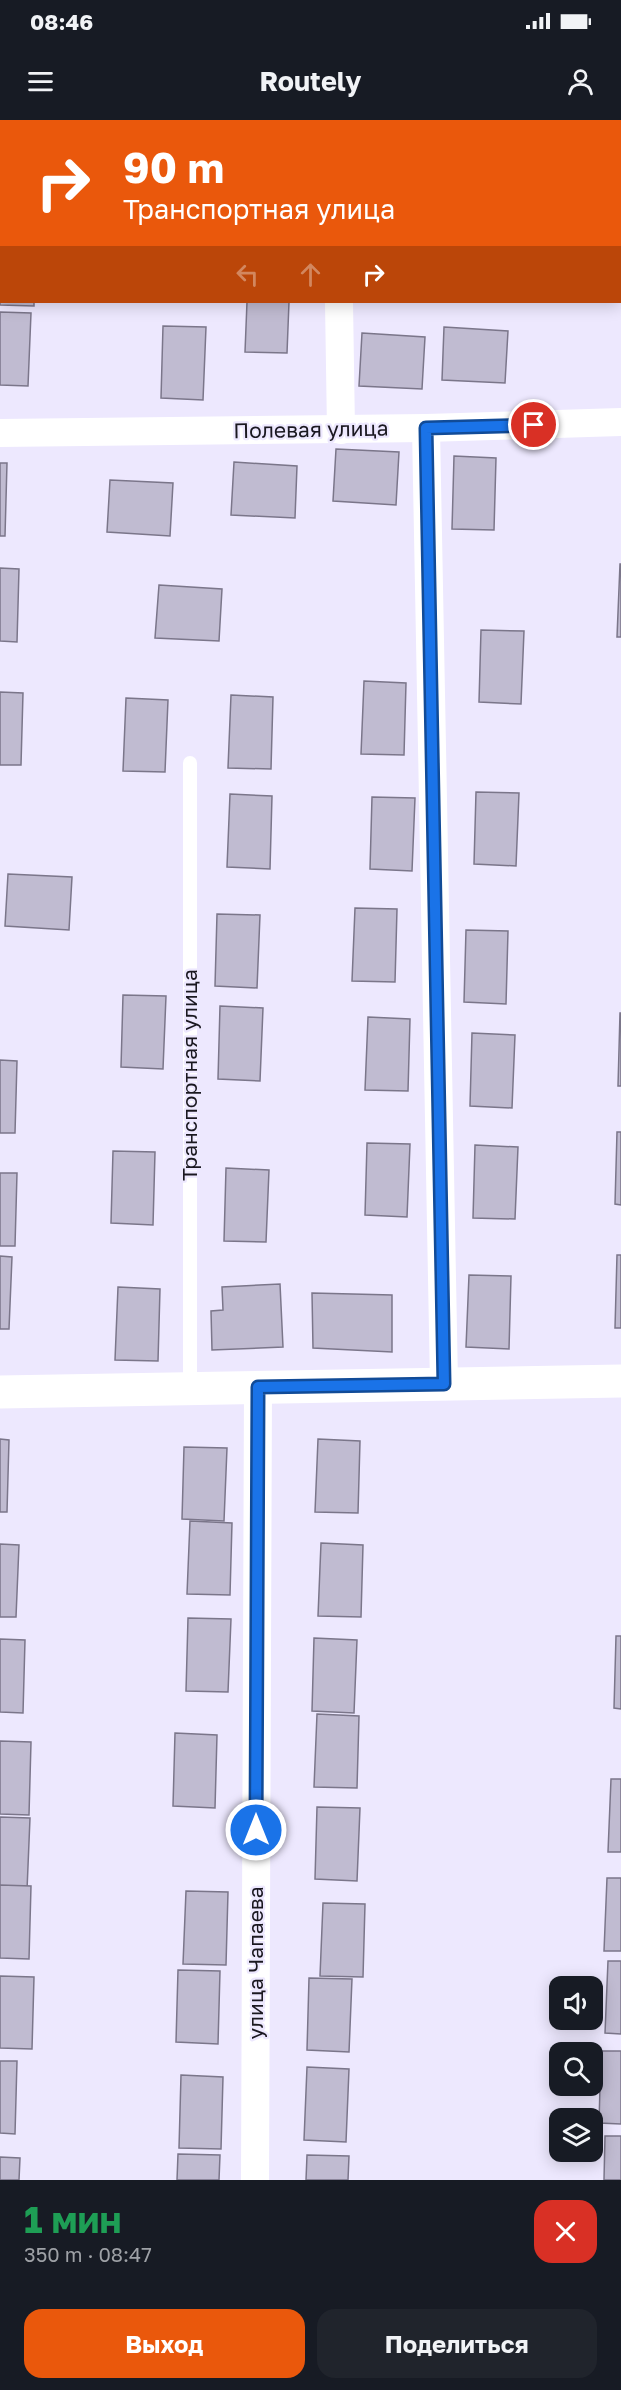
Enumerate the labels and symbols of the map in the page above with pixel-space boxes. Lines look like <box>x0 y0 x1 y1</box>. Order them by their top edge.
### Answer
pin <box>508 399 559 450</box>
street label: Полевая улица <box>233 415 389 443</box>
street label: Транспортная улица <box>176 969 202 1181</box>
position arrow <box>224 1798 288 1862</box>
street label: улица Чапаева <box>242 1886 268 2040</box>

